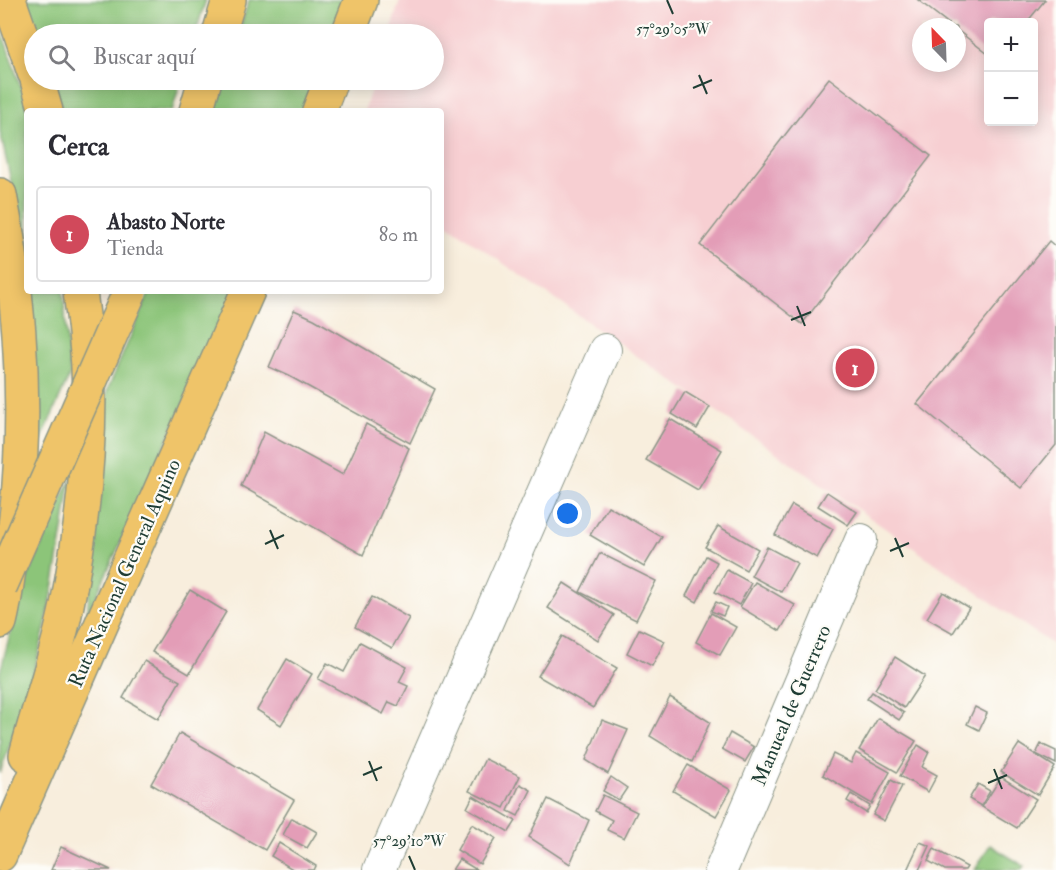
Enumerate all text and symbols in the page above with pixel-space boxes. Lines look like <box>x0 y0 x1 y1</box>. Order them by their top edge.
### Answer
north arrow <box>912 18 966 72</box>
map controls <box>984 18 1038 126</box>
button: + <box>984 18 1038 72</box>
text: 57°29'05"W <box>636 20 711 39</box>
search box <box>24 24 444 90</box>
icon: search <box>45 41 78 74</box>
text: Buscar aquí <box>93 43 195 71</box>
button: − <box>984 72 1038 126</box>
text: Cerca <box>48 131 109 163</box>
text: Abasto Norte <box>107 208 225 236</box>
text: 1 <box>66 222 73 247</box>
text: 80 m <box>379 222 418 247</box>
text: Tienda <box>107 236 164 261</box>
pin: 1 <box>836 346 874 391</box>
street label: Ruta Nacional General Aquino <box>63 455 186 691</box>
your location <box>553 499 582 528</box>
street label: Manueal de Guerrero <box>746 621 837 789</box>
text: 57°29'10"W <box>373 832 446 851</box>

